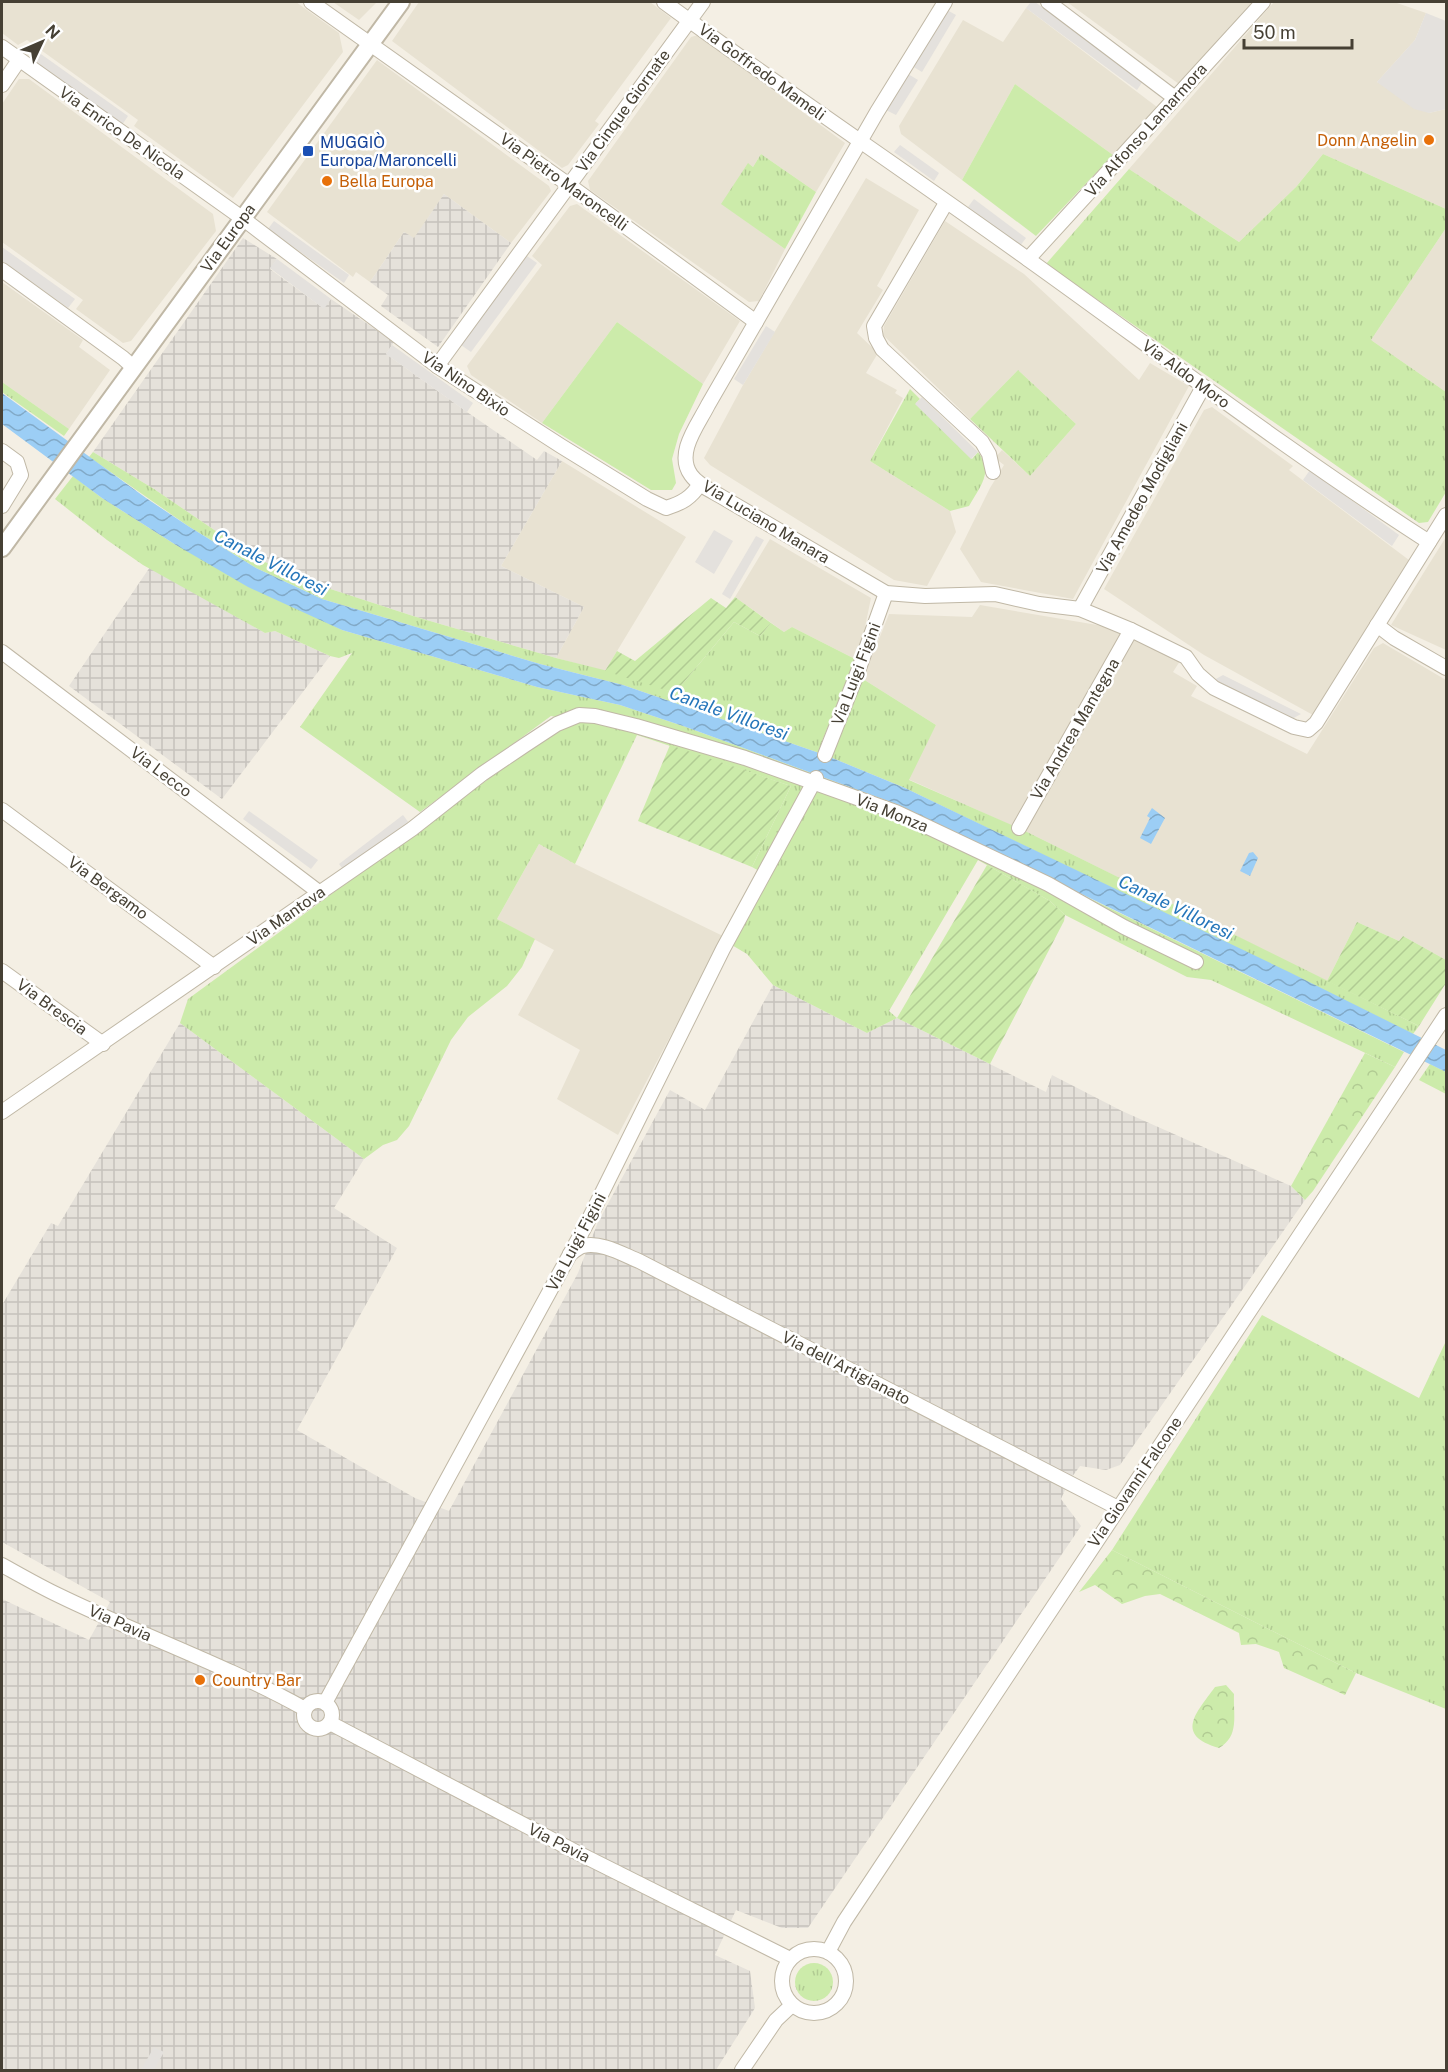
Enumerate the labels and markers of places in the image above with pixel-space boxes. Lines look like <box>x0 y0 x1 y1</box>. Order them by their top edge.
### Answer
place label: Donn Angelin <box>1317 131 1417 150</box>
place label: MUGGIÒ Europa/Maroncelli <box>320 132 457 170</box>
marker: Donn Angelin <box>1422 133 1436 147</box>
marker: MUGGIÒ Europa/Maroncelli <box>301 144 315 158</box>
place label: Bella Europa <box>339 172 434 191</box>
marker: Bella Europa <box>320 174 334 188</box>
place label: Country Bar <box>212 1671 301 1690</box>
marker: Country Bar <box>193 1673 207 1687</box>

